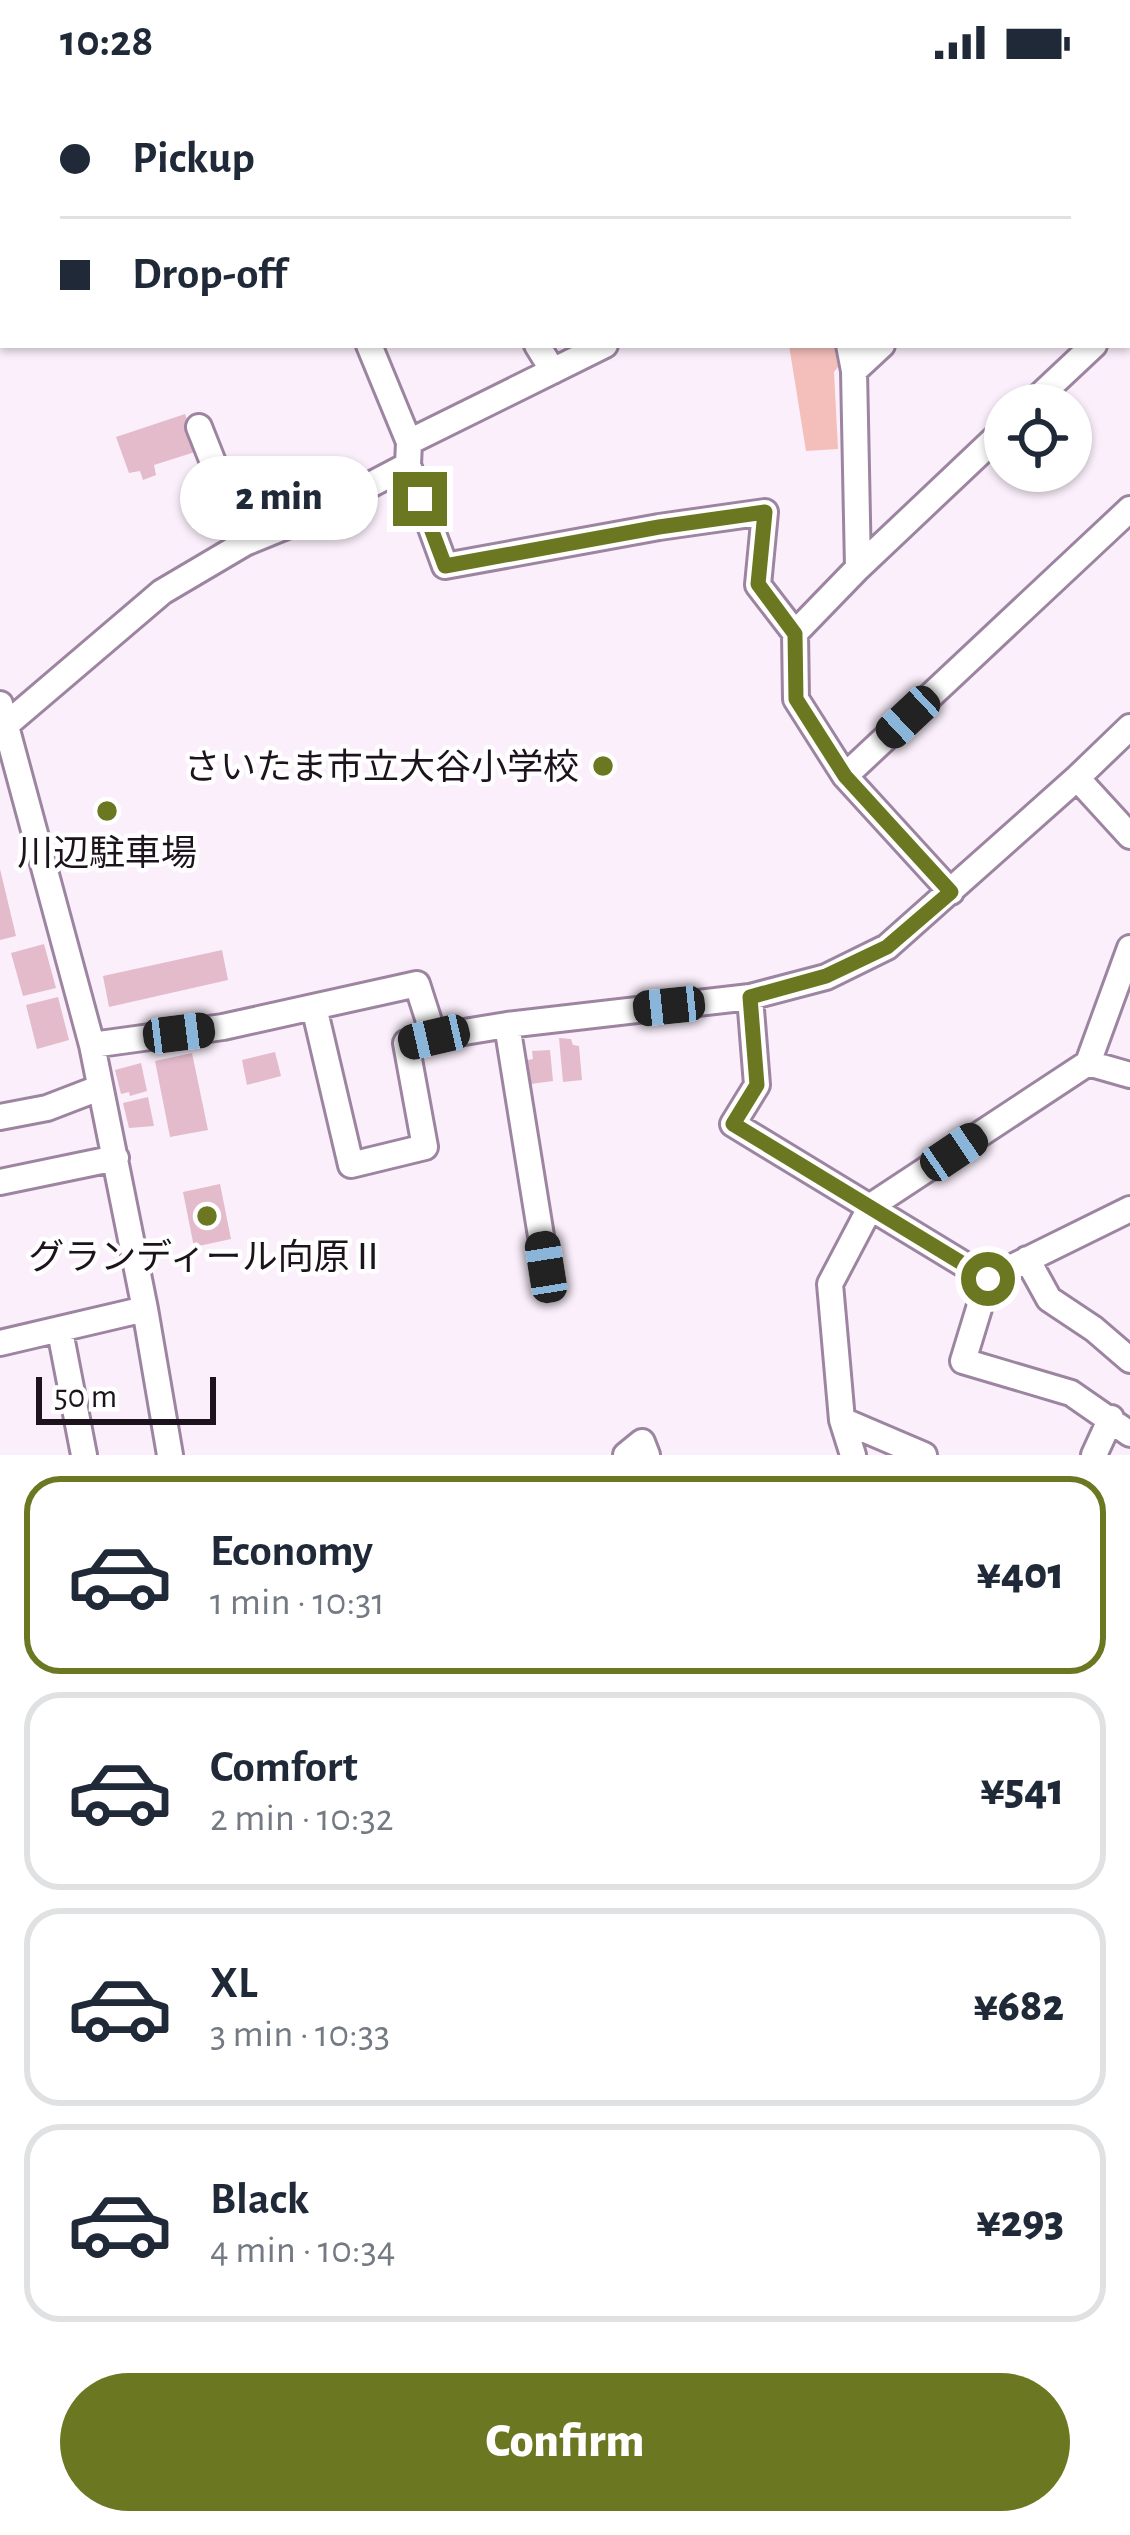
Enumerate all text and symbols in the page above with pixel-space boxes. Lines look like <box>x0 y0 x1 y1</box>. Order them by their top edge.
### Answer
text: 10:28 <box>60 19 153 64</box>
text: Pickup <box>132 136 255 181</box>
text: Drop-off <box>132 252 287 297</box>
map controls <box>984 384 1092 492</box>
button: locate <box>984 384 1092 492</box>
callout: 2 min <box>180 457 378 541</box>
route end <box>393 472 447 526</box>
text: 2 min <box>235 478 323 517</box>
car <box>869 679 947 755</box>
place label: さいたま市立大谷小学校 <box>184 748 579 786</box>
marker: さいたま市立大谷小学校 <box>590 753 616 779</box>
marker: 川辺駐車場 <box>94 798 120 824</box>
place label: 川辺駐車場 <box>17 834 197 872</box>
car <box>631 984 707 1028</box>
car <box>141 1011 217 1055</box>
car <box>395 1011 473 1063</box>
car <box>914 1117 994 1187</box>
marker: グランディール向原Ⅱ <box>194 1203 220 1229</box>
car <box>523 1229 569 1305</box>
place label: グランディール向原Ⅱ <box>28 1238 386 1276</box>
route start <box>961 1252 1015 1306</box>
scale bar <box>36 1371 216 1424</box>
text: 50 m <box>54 1381 117 1414</box>
icon: car <box>66 1521 174 1629</box>
text: Economy <box>210 1529 373 1574</box>
text: ¥401 <box>976 1552 1064 1597</box>
text: 1 min · 10:31 <box>210 1583 385 1622</box>
icon: car <box>66 1737 174 1845</box>
text: Comfort <box>210 1745 358 1790</box>
text: ¥541 <box>980 1768 1064 1813</box>
text: 2 min · 10:32 <box>210 1799 394 1838</box>
icon: car <box>66 1953 174 2061</box>
text: XL <box>210 1961 258 2006</box>
text: ¥682 <box>973 1984 1064 2029</box>
text: 3 min · 10:33 <box>210 2015 390 2054</box>
icon: car <box>66 2169 174 2277</box>
text: Black <box>210 2177 309 2222</box>
text: ¥293 <box>976 2200 1064 2245</box>
text: 4 min · 10:34 <box>210 2231 396 2270</box>
button: Confirm <box>60 2373 1070 2511</box>

